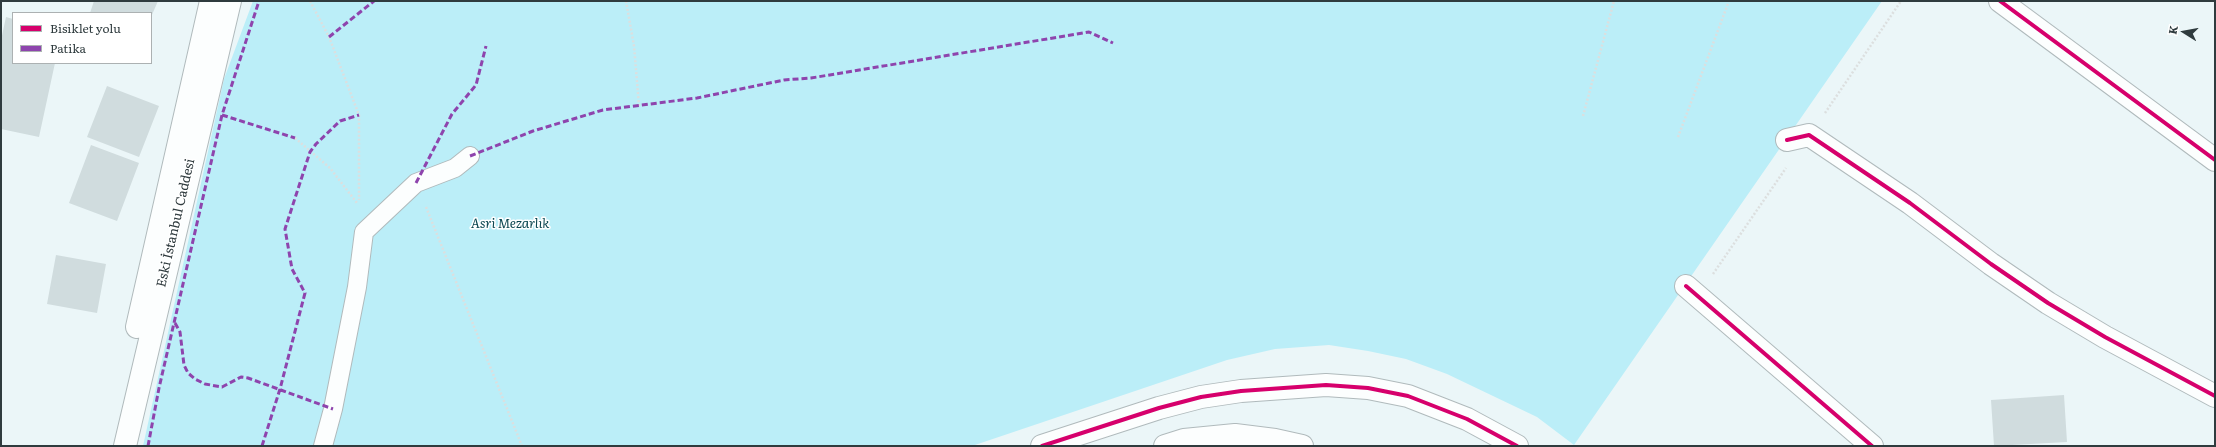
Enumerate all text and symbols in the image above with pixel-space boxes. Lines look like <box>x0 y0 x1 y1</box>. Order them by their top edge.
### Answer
legend <box>12 12 152 64</box>
north arrow <box>2164 12 2204 52</box>
text: Bisiklet yolu <box>50 19 121 37</box>
text: K <box>2164 24 2181 35</box>
text: Patika <box>50 39 86 57</box>
street label: Eski İstanbul Caddesi <box>154 157 198 289</box>
park label: Asri Mezarlık <box>471 216 549 232</box>

